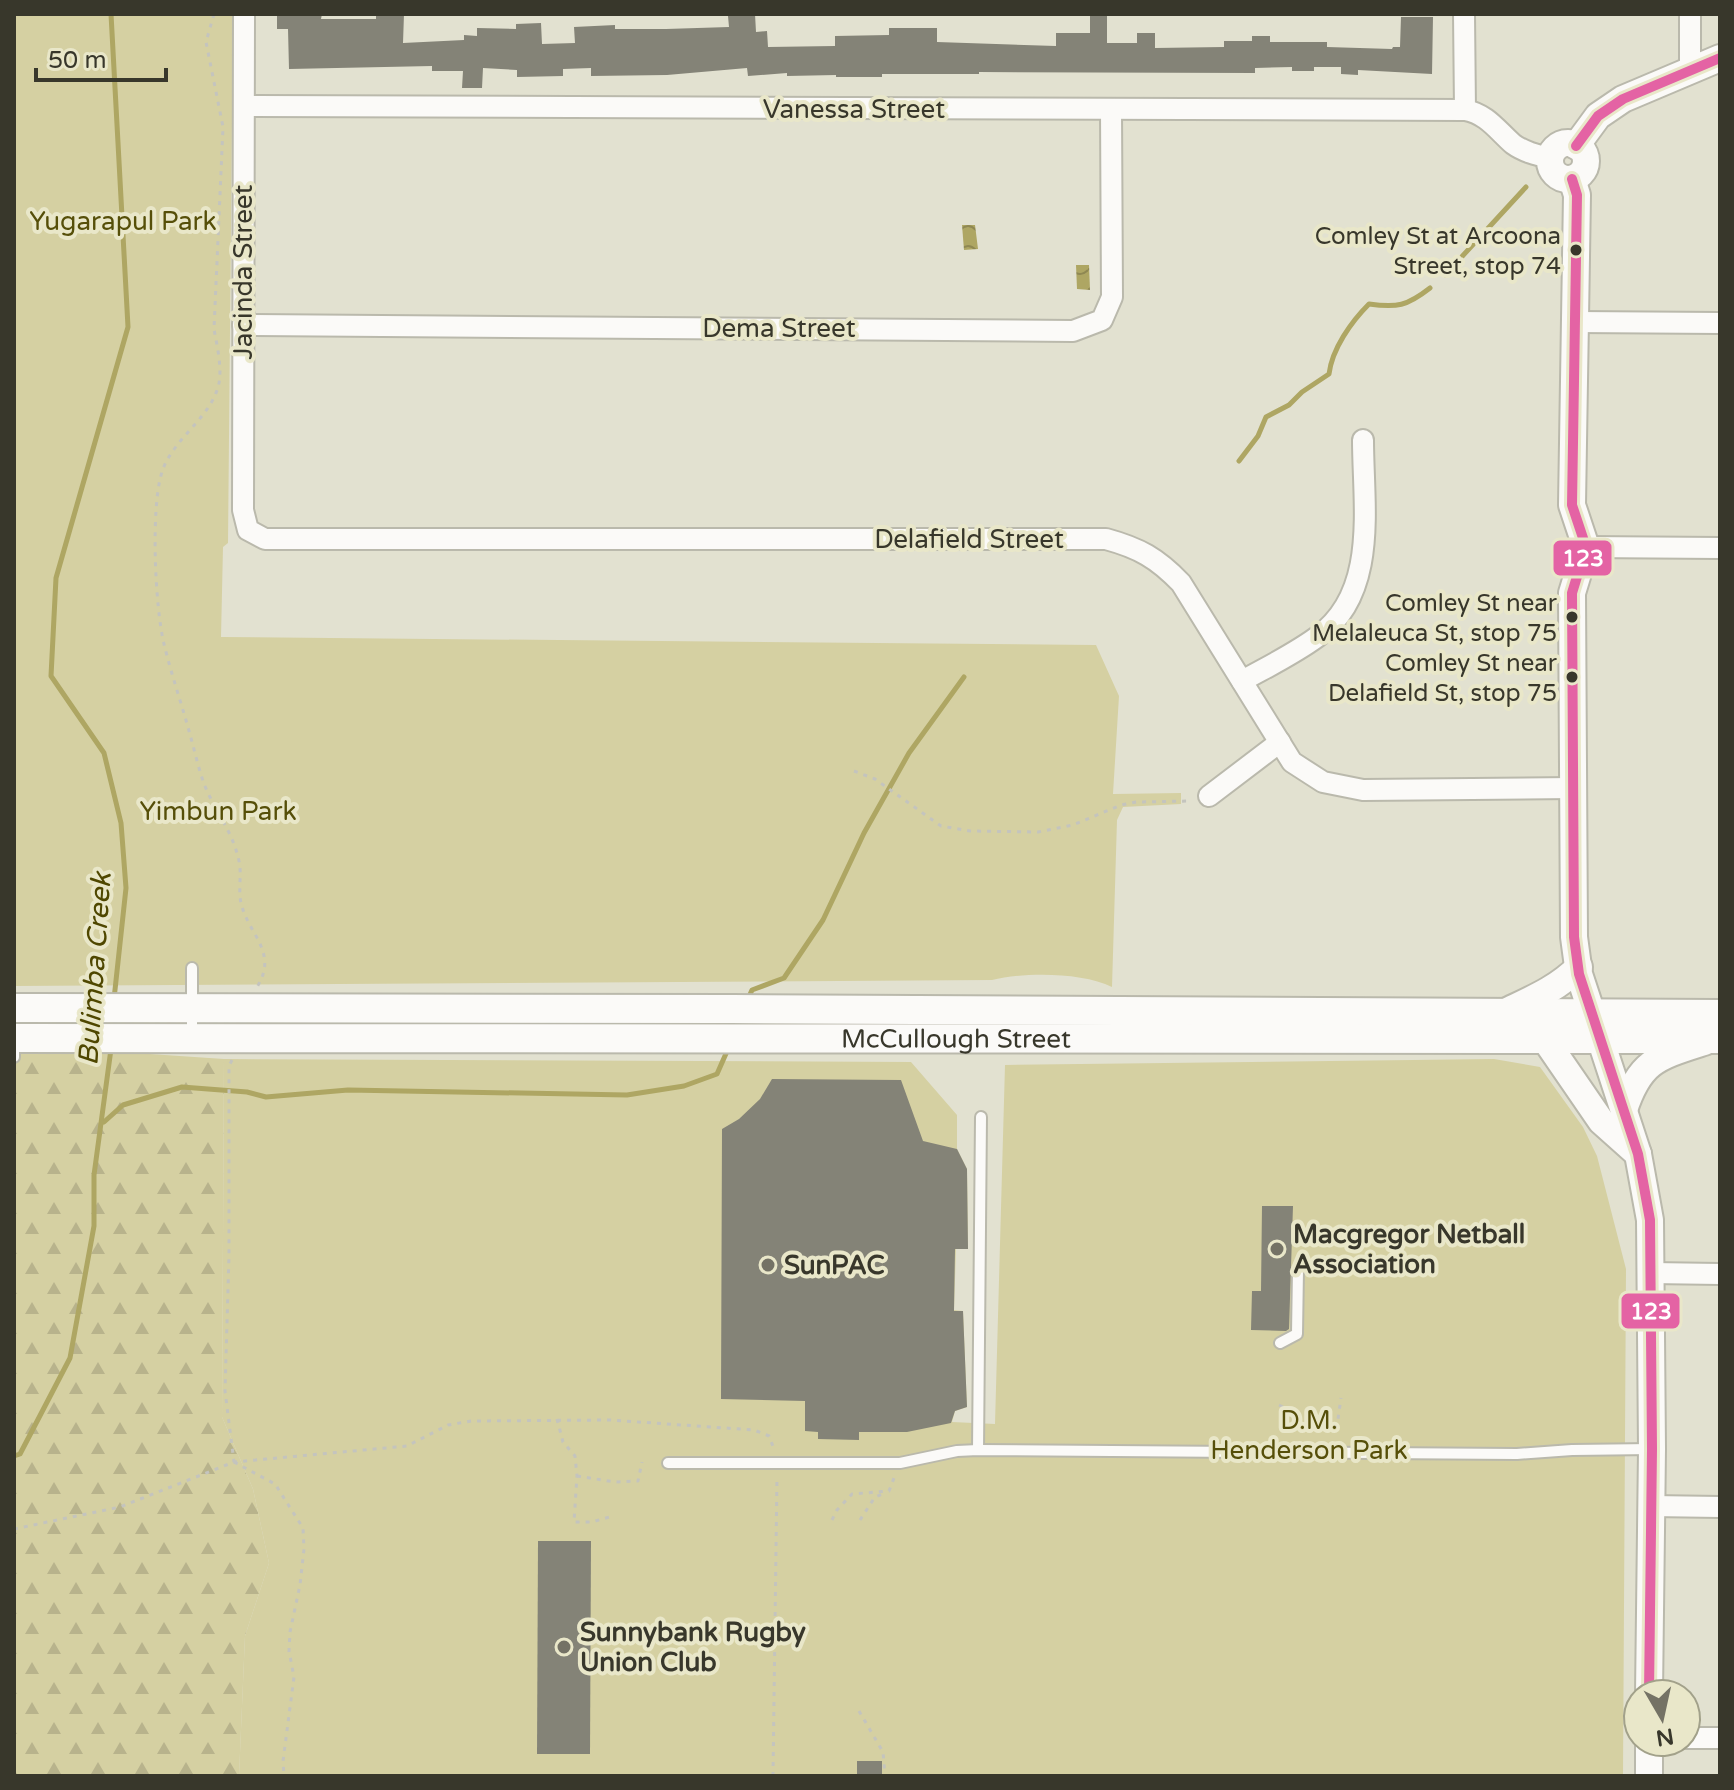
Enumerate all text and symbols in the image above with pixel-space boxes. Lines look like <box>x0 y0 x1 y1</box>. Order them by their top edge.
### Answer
scale bar <box>36 32 166 82</box>
text: 50 m <box>48 46 106 75</box>
street label: Vanessa Street <box>763 94 945 125</box>
street label: Jacinda Street <box>228 184 259 359</box>
park label: Yugarapul Park <box>29 206 217 237</box>
place label: Comley St at Arcoona Street, stop 74 <box>1315 222 1561 281</box>
marker: Comley St at Arcoona Street, stop 74 <box>1568 242 1584 258</box>
street label: Dema Street <box>702 313 856 344</box>
street label: Delafield Street <box>874 524 1064 555</box>
line badge: 123 <box>1552 539 1613 577</box>
text: 123 <box>1562 546 1604 572</box>
place label: Comley St near Melaleuca St, stop 75 <box>1312 589 1558 648</box>
marker: Comley St near Melaleuca St, stop 75 <box>1564 609 1580 625</box>
place label: Comley St near Delafield St, stop 75 <box>1328 649 1558 708</box>
marker: Comley St near Delafield St, stop 75 <box>1564 669 1580 685</box>
park label: Yimbun Park <box>139 796 297 827</box>
water label: Bulimba Creek <box>71 870 119 1067</box>
street label: McCullough Street <box>841 1023 1071 1054</box>
place label: Macgregor Netball Association <box>1293 1219 1525 1280</box>
marker: Macgregor Netball Association <box>1268 1240 1286 1258</box>
place label: SunPAC <box>784 1250 885 1281</box>
marker: SunPAC <box>759 1256 777 1274</box>
line badge: 123 <box>1620 1292 1681 1330</box>
text: 123 <box>1630 1299 1672 1325</box>
park label: D.M. Henderson Park <box>1210 1405 1408 1466</box>
place label: Sunnybank Rugby Union Club <box>580 1617 806 1678</box>
marker: Sunnybank Rugby Union Club <box>555 1638 573 1656</box>
north arrow <box>1622 1678 1702 1758</box>
text: N <box>1654 1723 1676 1751</box>

